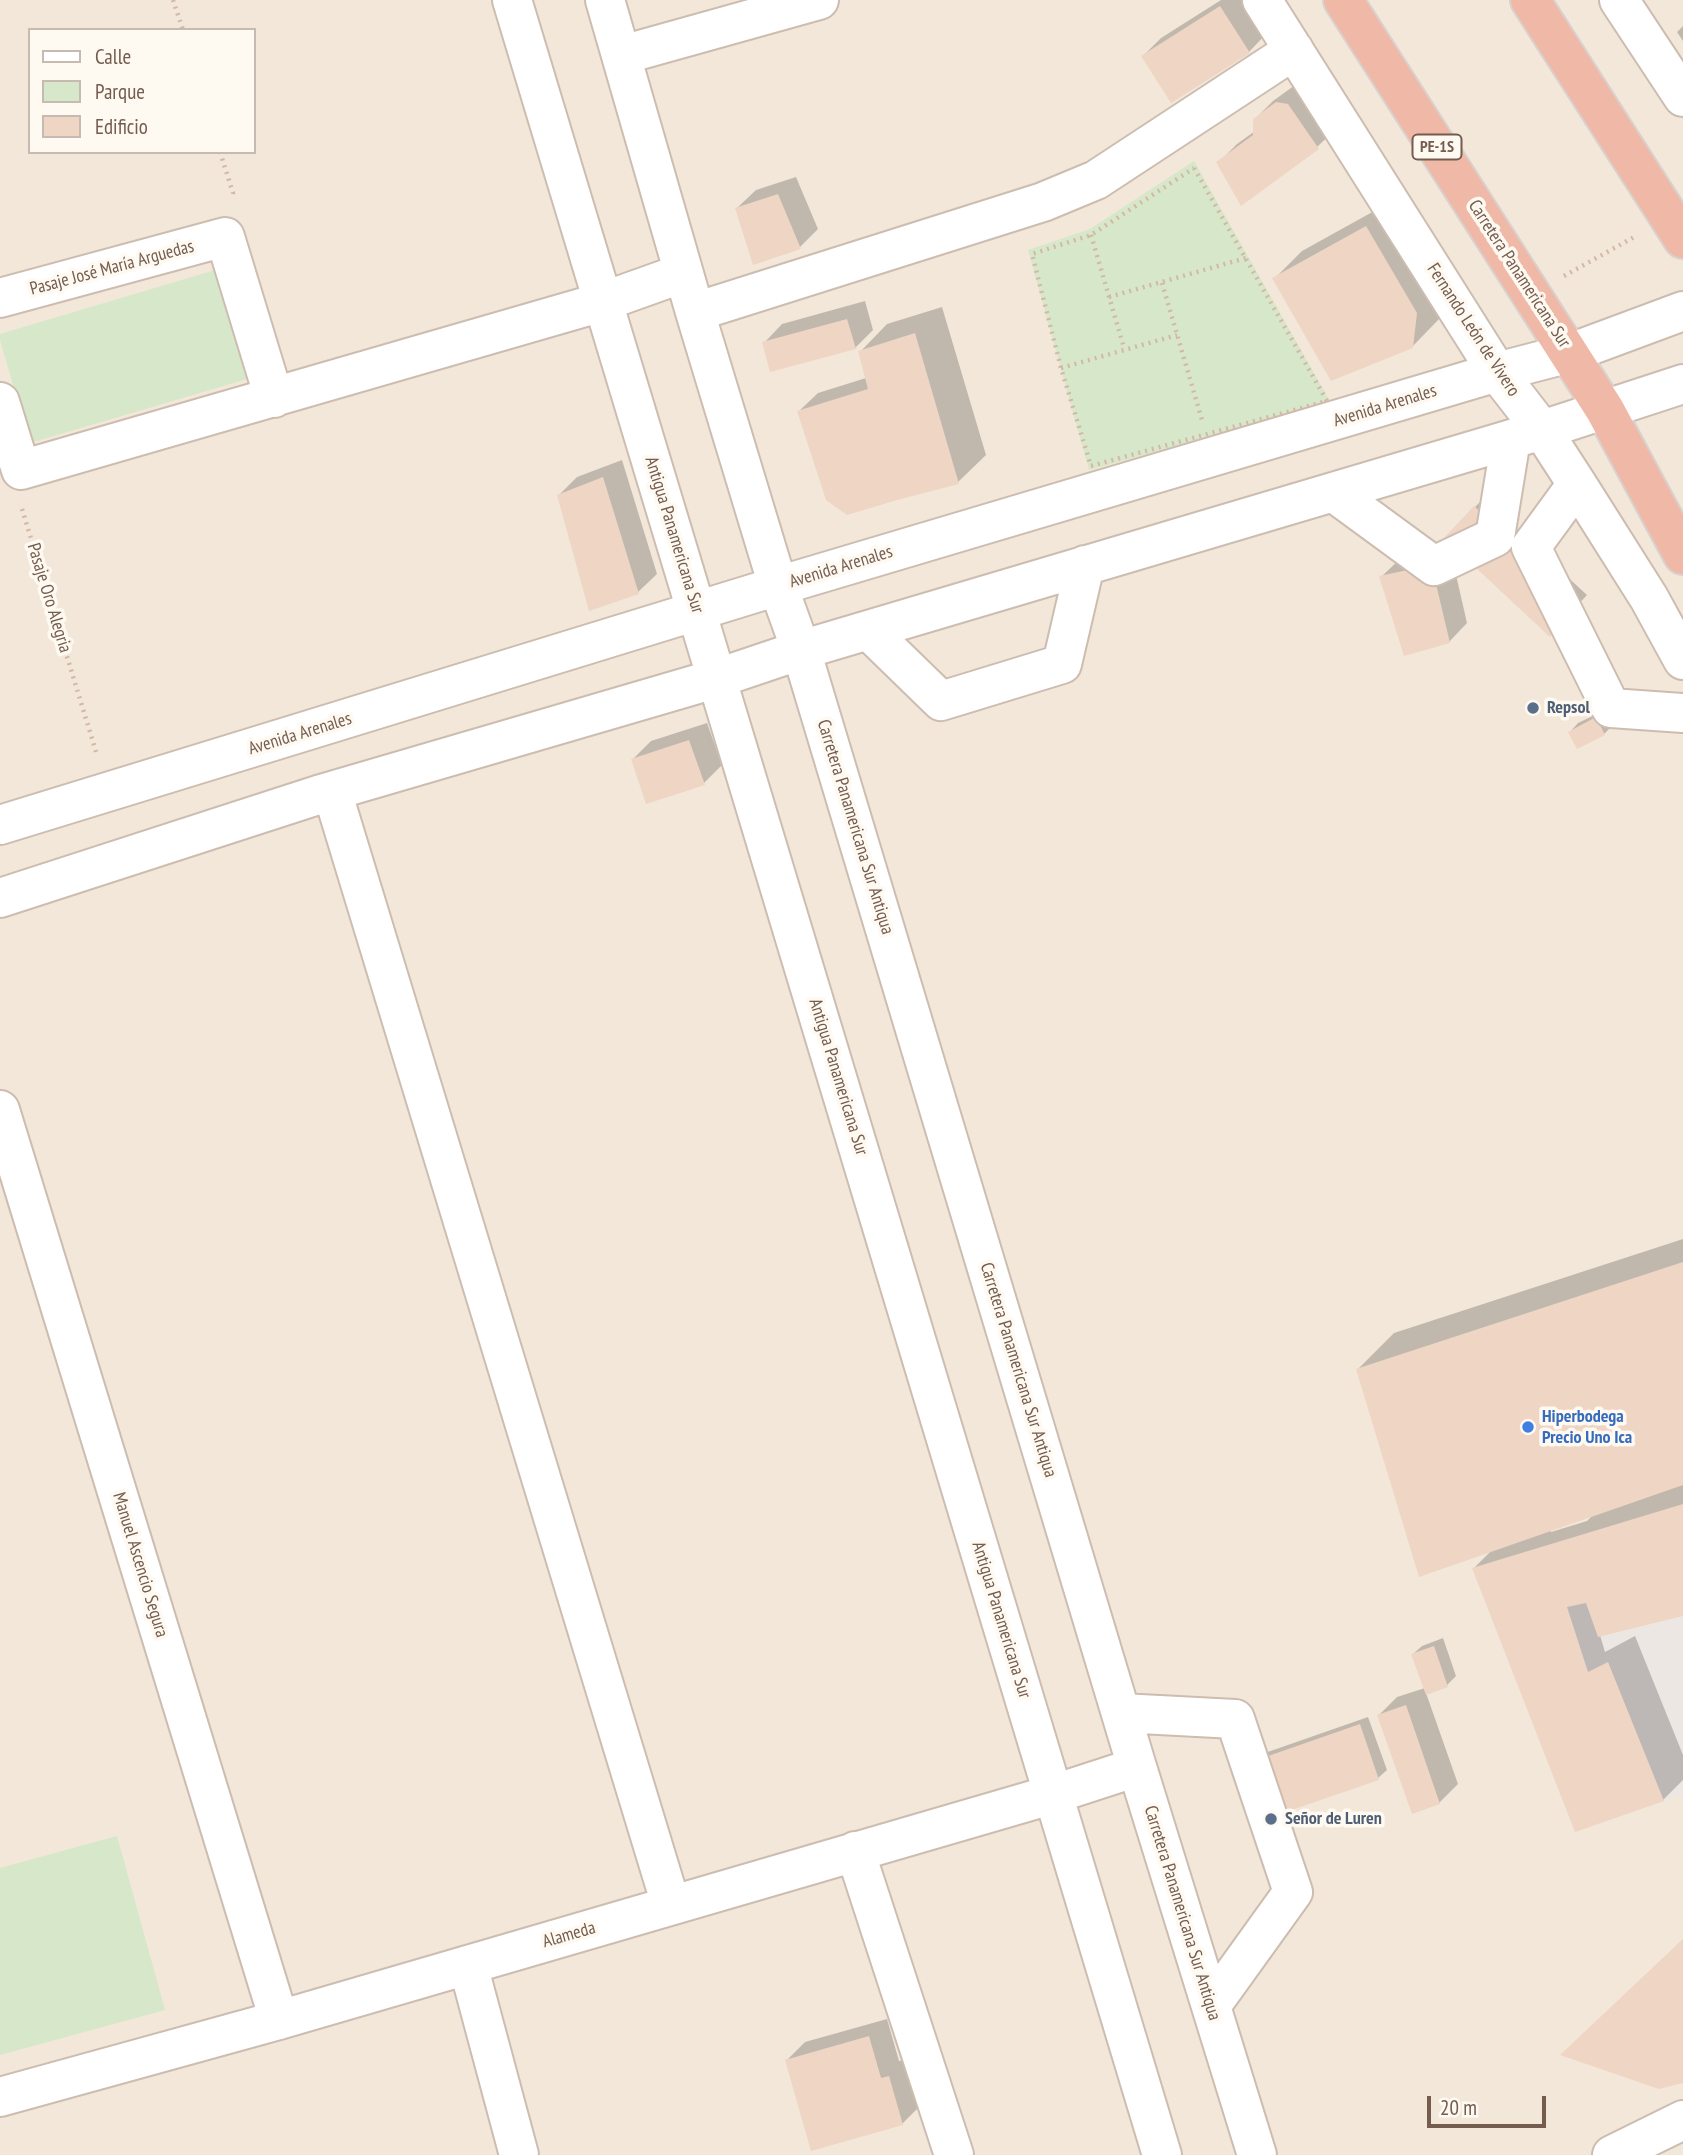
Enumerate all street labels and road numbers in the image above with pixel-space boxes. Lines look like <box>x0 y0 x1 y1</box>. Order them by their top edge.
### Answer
road number: PE-1S <box>1412 134 1462 160</box>
street label: Carretera Panamericana Sur <box>1463 196 1575 352</box>
street label: Pasaje José María Arguedas <box>28 236 196 300</box>
street label: Fernando León de Vivero <box>1422 260 1524 400</box>
street label: Avenida Arenales <box>1331 380 1439 432</box>
street label: Antigua Panamericana Sur <box>640 454 708 616</box>
street label: Pasaje Oro Alegria <box>22 541 76 655</box>
street label: Avenida Arenales <box>787 541 895 593</box>
street label: Avenida Arenales <box>246 708 354 760</box>
street label: Carretera Panamericana Sur Antiqua <box>812 717 898 937</box>
street label: Antigua Panamericana Sur <box>804 996 872 1158</box>
street label: Carretera Panamericana Sur Antiqua <box>975 1260 1061 1480</box>
street label: Manuel Ascencio Segura <box>108 1490 172 1640</box>
street label: Antigua Panamericana Sur <box>967 1539 1035 1701</box>
street label: Carretera Panamericana Sur Antiqua <box>1139 1803 1225 2023</box>
street label: Alameda <box>540 1917 598 1953</box>

